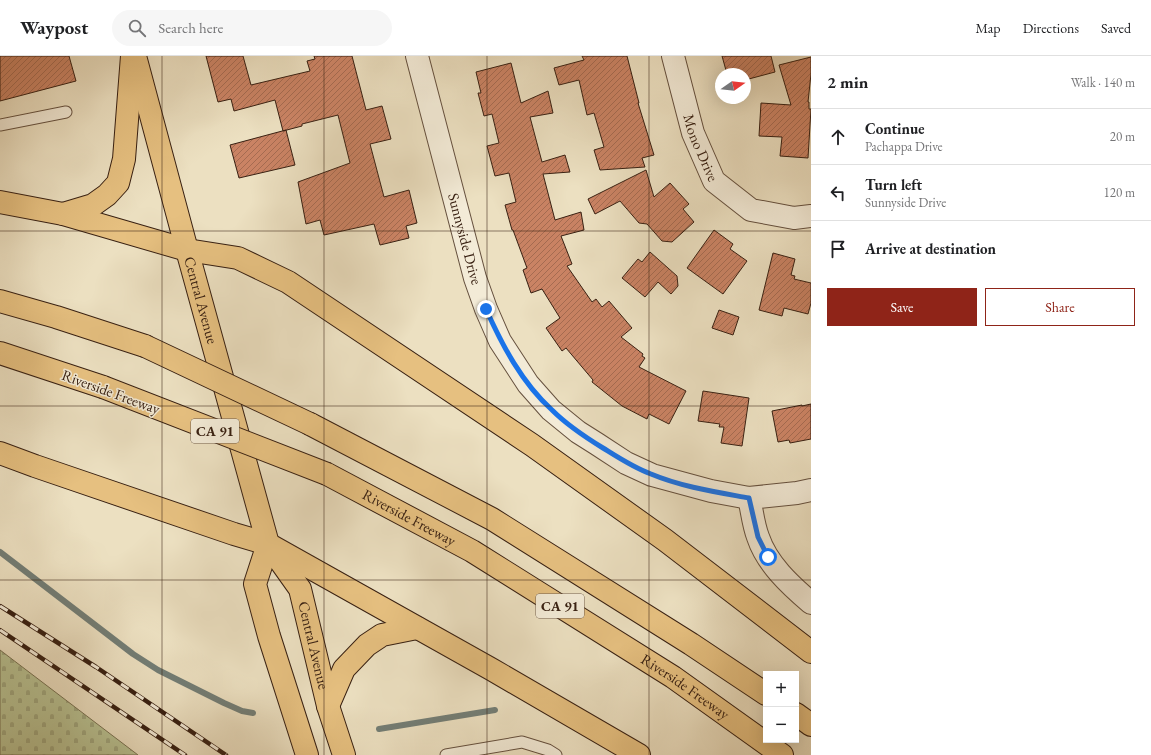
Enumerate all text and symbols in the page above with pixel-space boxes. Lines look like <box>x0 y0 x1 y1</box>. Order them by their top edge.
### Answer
search box <box>112 10 392 46</box>
text: Waypost <box>20 15 88 40</box>
icon: search <box>126 17 148 39</box>
text: Search here <box>158 18 223 37</box>
text: Map <box>975 19 1001 37</box>
text: Directions <box>1023 19 1079 37</box>
text: Saved <box>1101 19 1131 37</box>
north arrow <box>715 68 751 104</box>
text: 2 min <box>827 71 868 93</box>
text: Walk · 140 m <box>1071 74 1135 91</box>
street label: Mono Drive <box>679 112 723 184</box>
text: Continue <box>865 119 925 138</box>
icon: ahead <box>827 126 849 148</box>
text: 20 m <box>1110 128 1135 145</box>
text: Pachappa Drive <box>865 138 943 155</box>
text: Turn left <box>865 175 922 194</box>
icon: left <box>827 182 849 204</box>
text: 120 m <box>1104 184 1135 201</box>
street label: Sunnyside Drive <box>444 191 487 287</box>
text: Sunnyside Drive <box>865 194 946 211</box>
icon: arrive <box>827 238 849 260</box>
text: Arrive at destination <box>865 239 996 258</box>
street label: Central Avenue <box>180 254 222 346</box>
button: Save <box>827 288 977 326</box>
button: Share <box>985 288 1135 326</box>
route end <box>477 300 495 318</box>
street label: Riverside Freeway <box>59 365 163 418</box>
road number: CA 91 <box>191 419 239 443</box>
street label: Riverside Freeway <box>359 485 460 550</box>
route start <box>759 548 777 566</box>
road number: CA 91 <box>536 594 584 618</box>
street label: Central Avenue <box>294 599 334 691</box>
street label: Riverside Freeway <box>638 649 734 724</box>
map controls <box>763 671 799 743</box>
button: + <box>763 671 799 707</box>
button: − <box>763 707 799 743</box>

